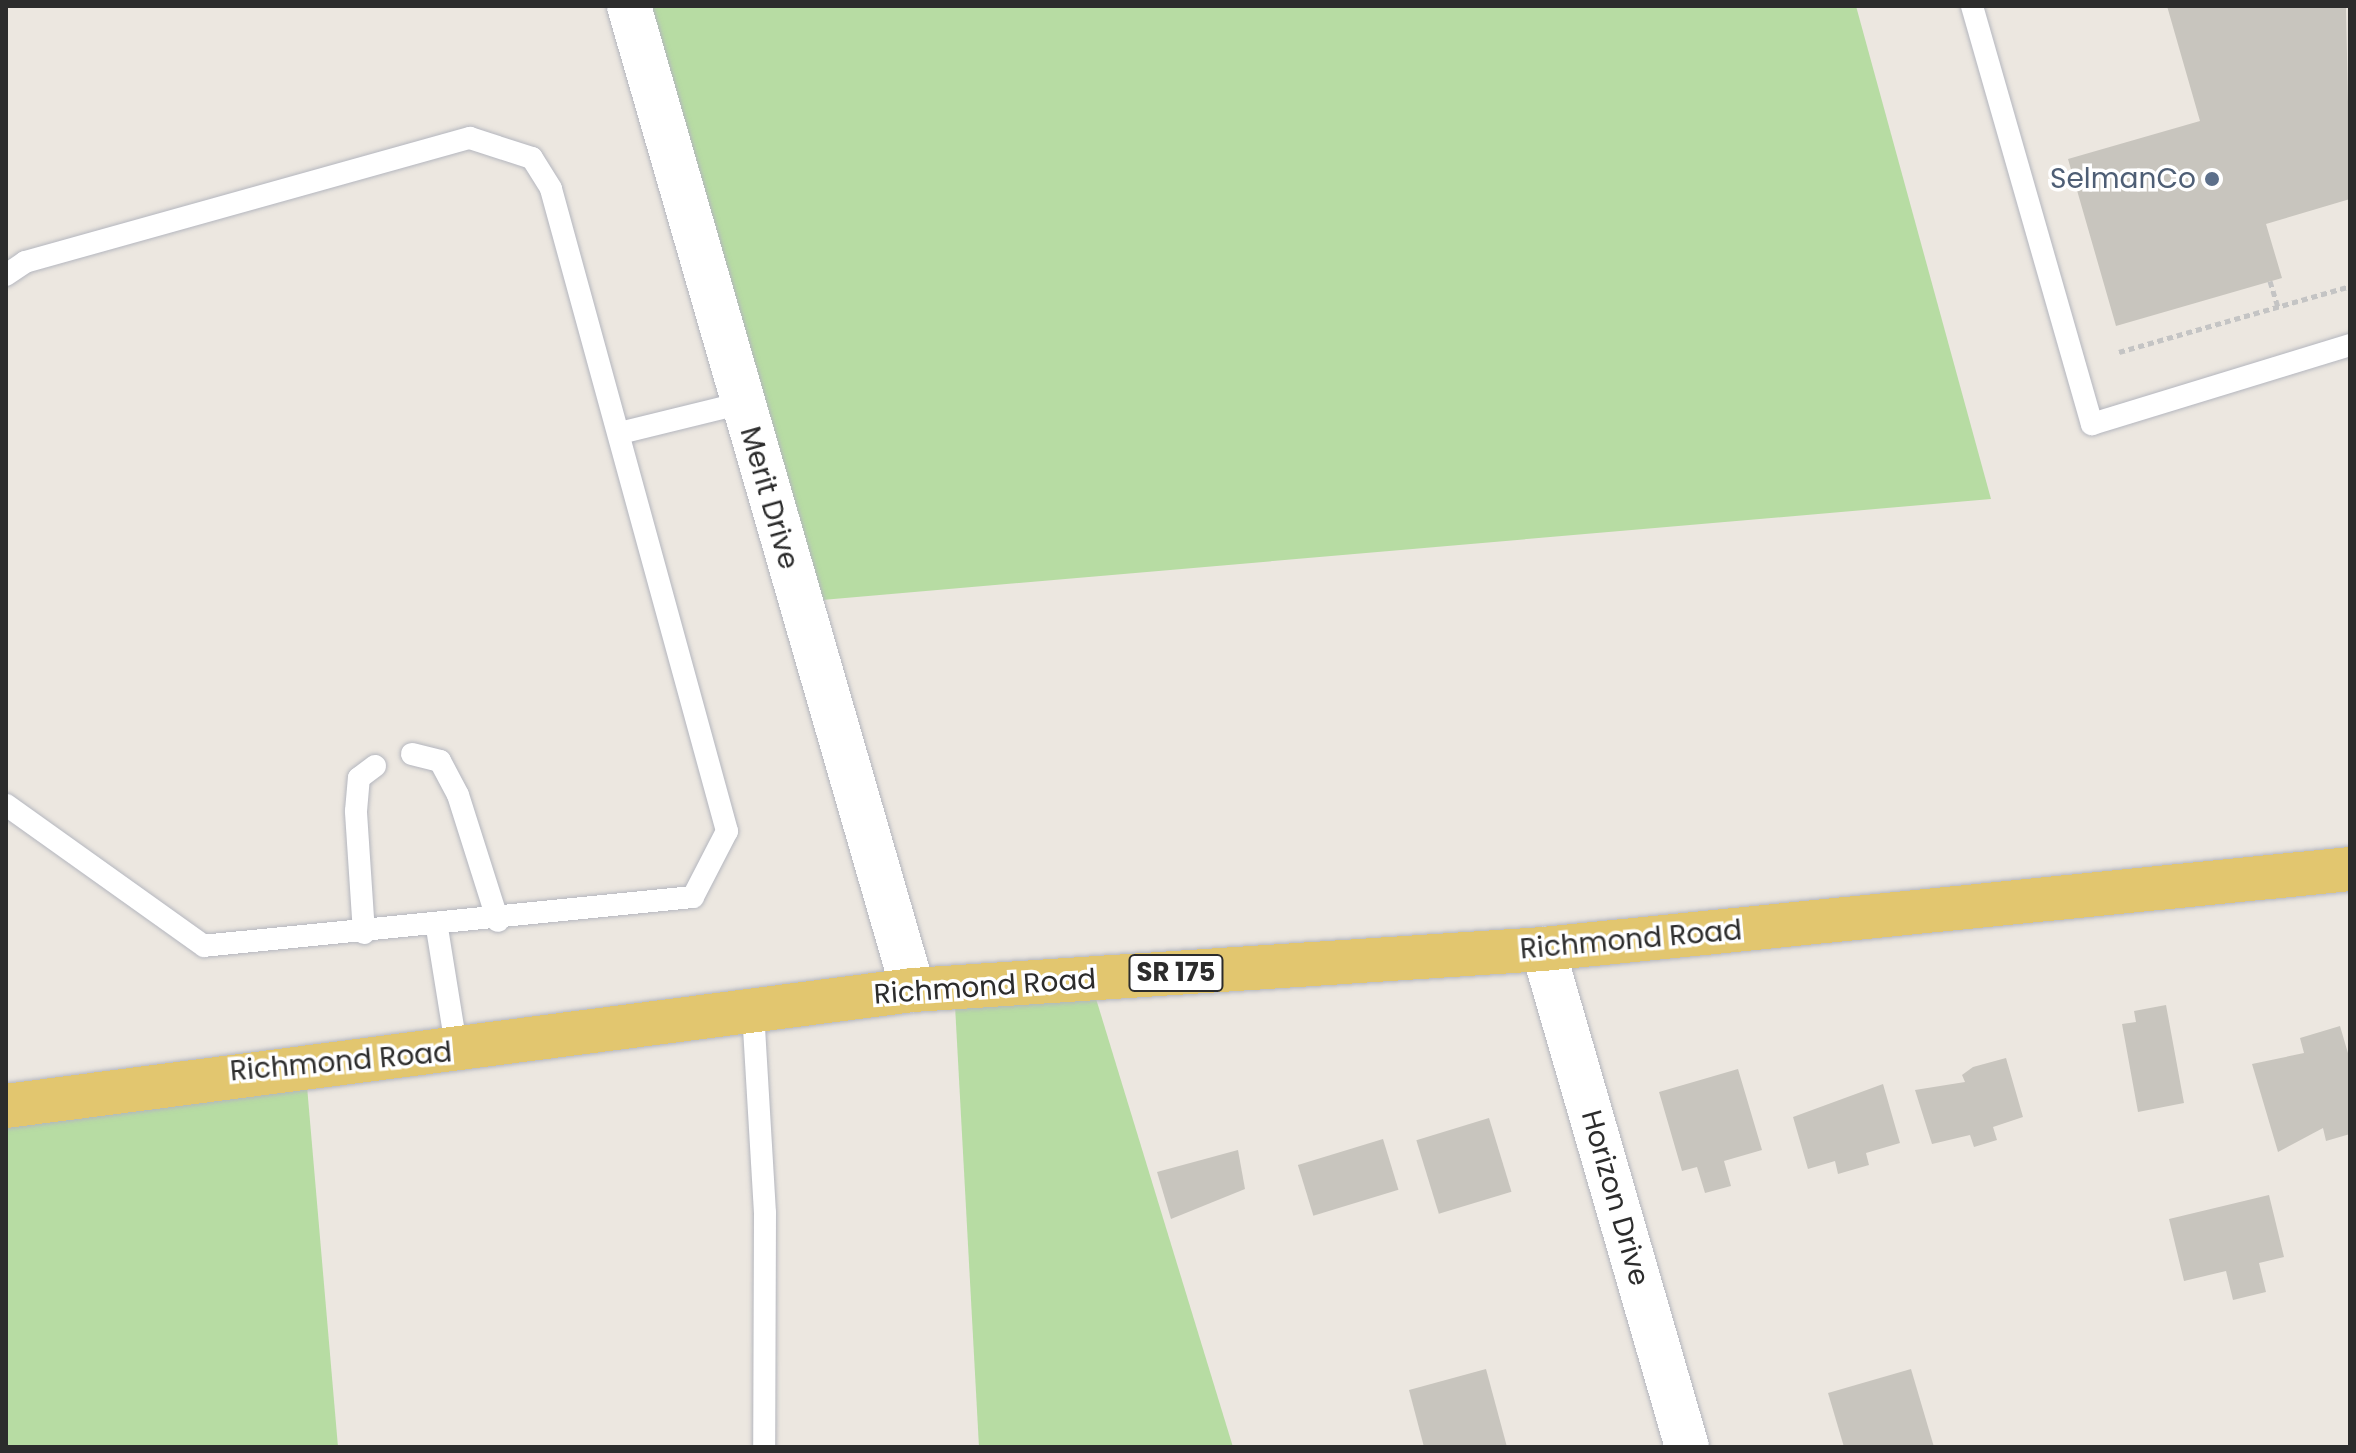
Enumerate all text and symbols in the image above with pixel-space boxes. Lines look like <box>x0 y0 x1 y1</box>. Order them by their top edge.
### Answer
place label: SelmanCo <box>2050 162 2196 196</box>
marker: SelmanCo <box>2203 170 2221 188</box>
street label: Merit Drive <box>733 423 805 573</box>
street label: Richmond Road <box>1519 914 1743 966</box>
road number: SR 175 <box>1128 951 1224 995</box>
street label: Richmond Road <box>873 962 1097 1012</box>
street label: Richmond Road <box>229 1036 453 1088</box>
street label: Horizon Drive <box>1574 1106 1656 1290</box>

